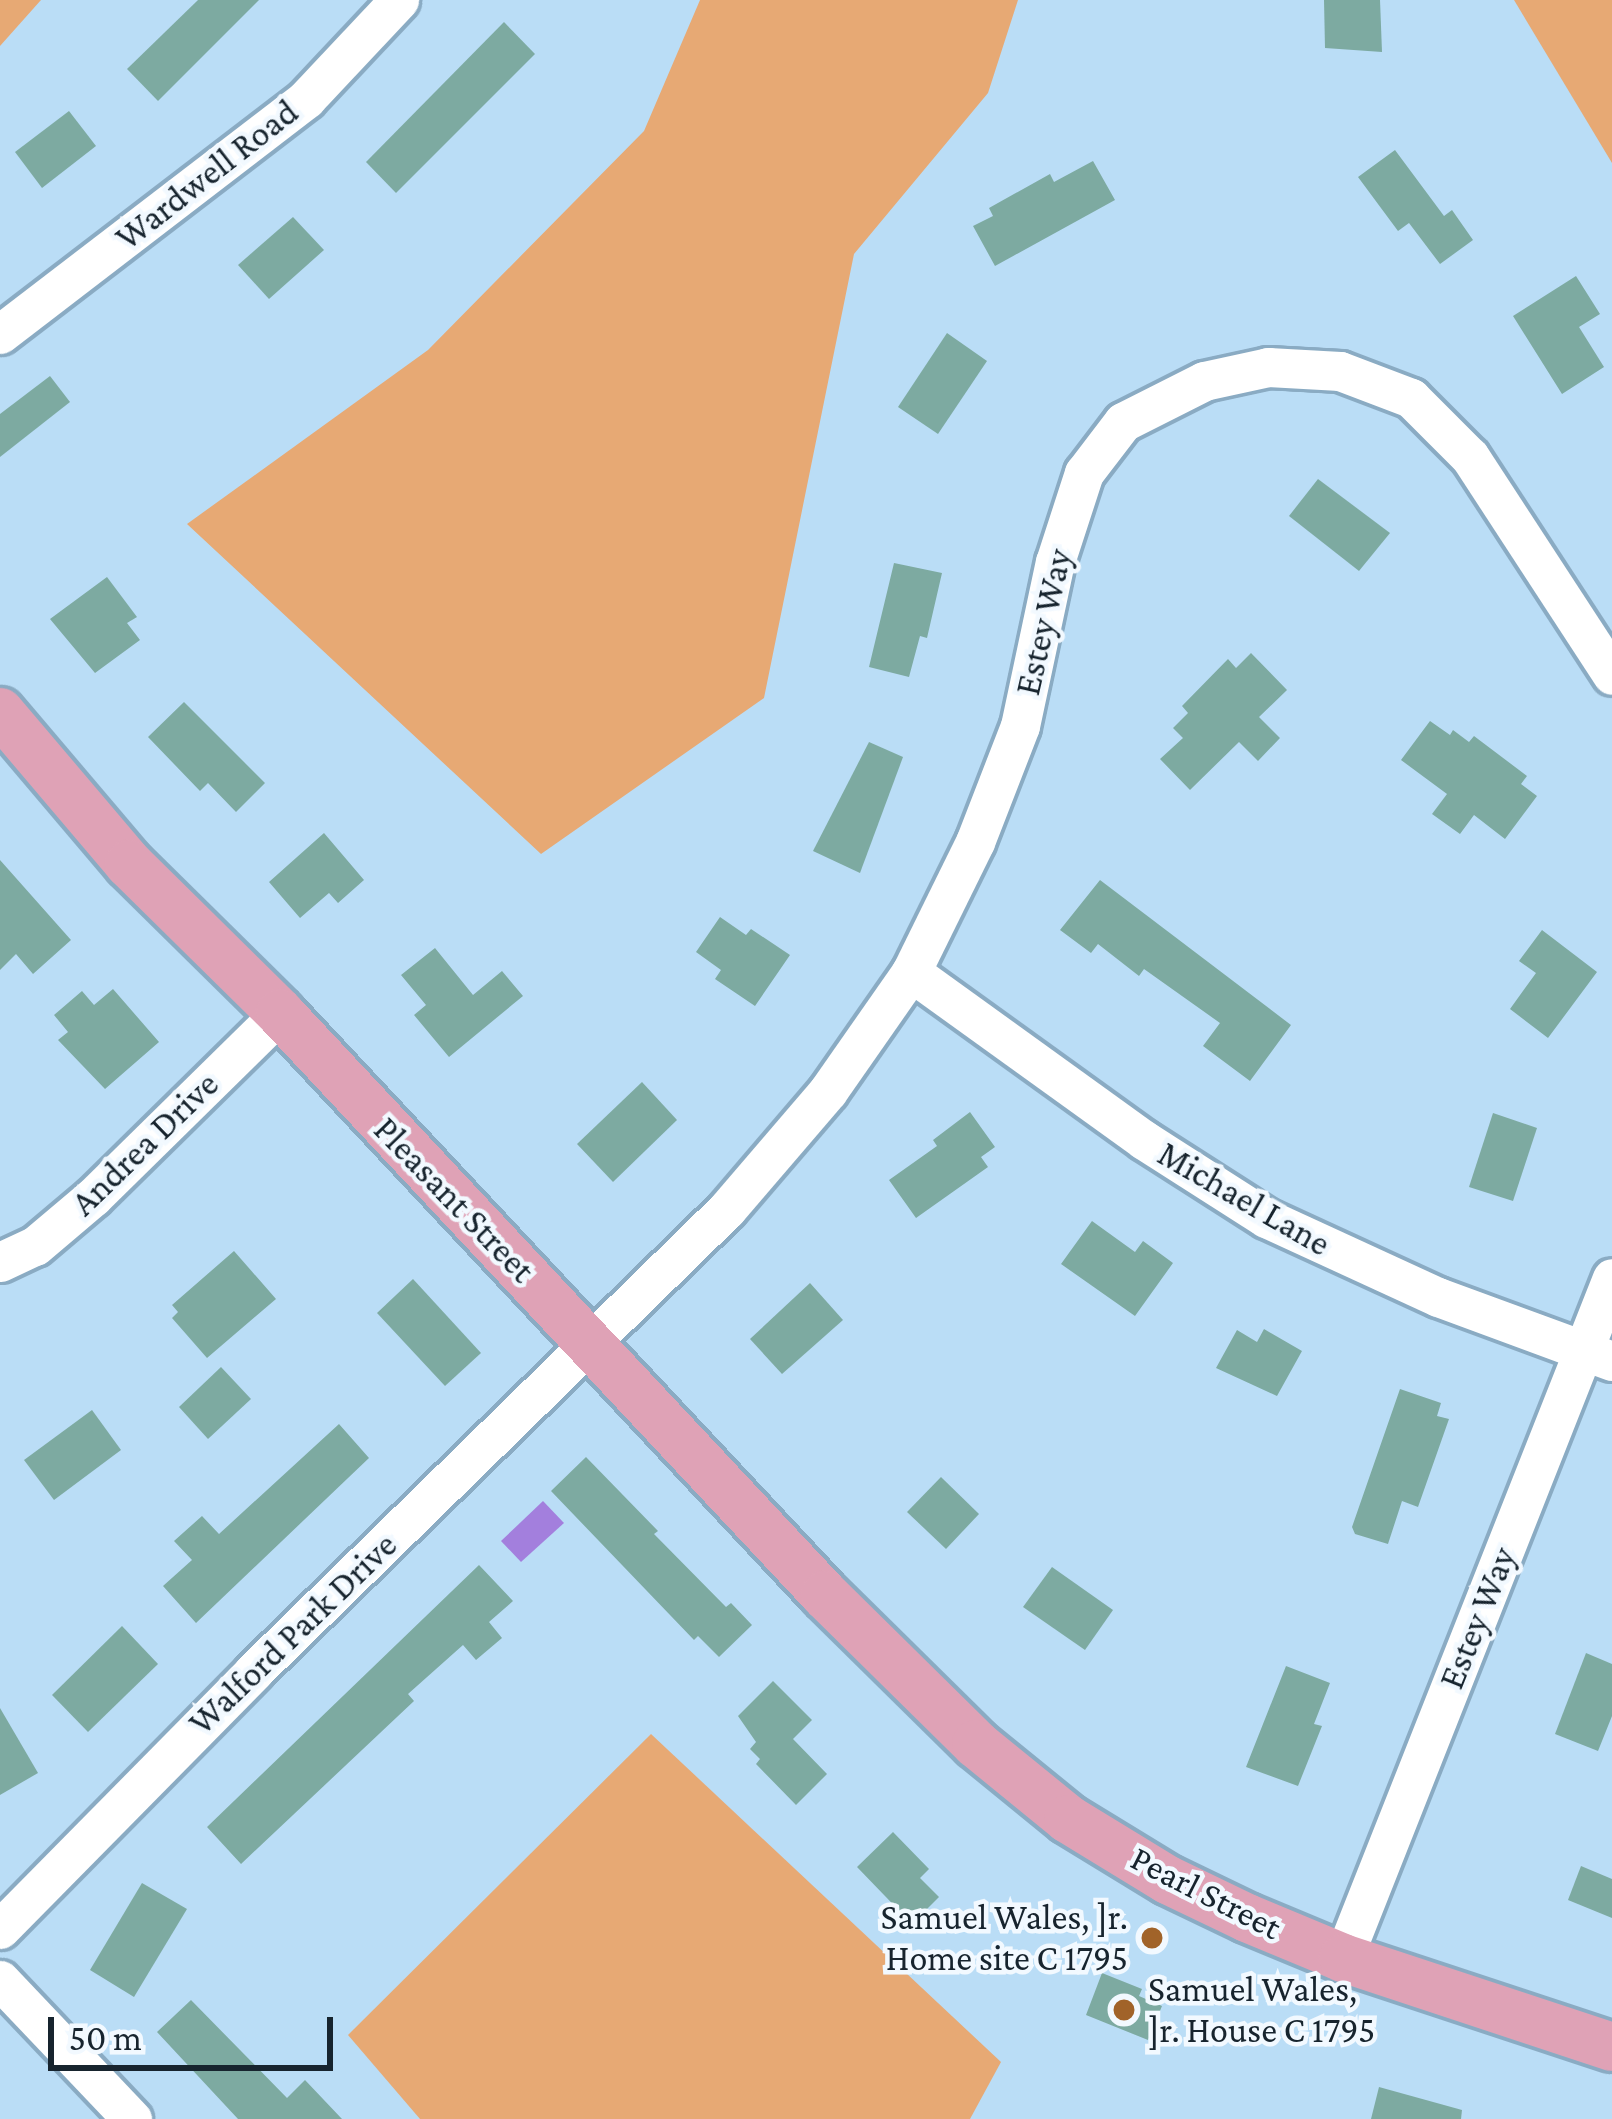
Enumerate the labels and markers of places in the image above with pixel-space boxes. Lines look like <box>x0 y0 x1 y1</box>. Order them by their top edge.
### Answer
place label: Samuel Wales, ]r. Home site C 1795 <box>880 1895 1128 1980</box>
marker: Samuel Wales, ]r. Home site C 1795 <box>1139 1925 1165 1951</box>
place label: Samuel Wales, ]r. House C 1795 <box>1148 1967 1375 2052</box>
marker: Samuel Wales, ]r. House C 1795 <box>1111 1997 1137 2023</box>

